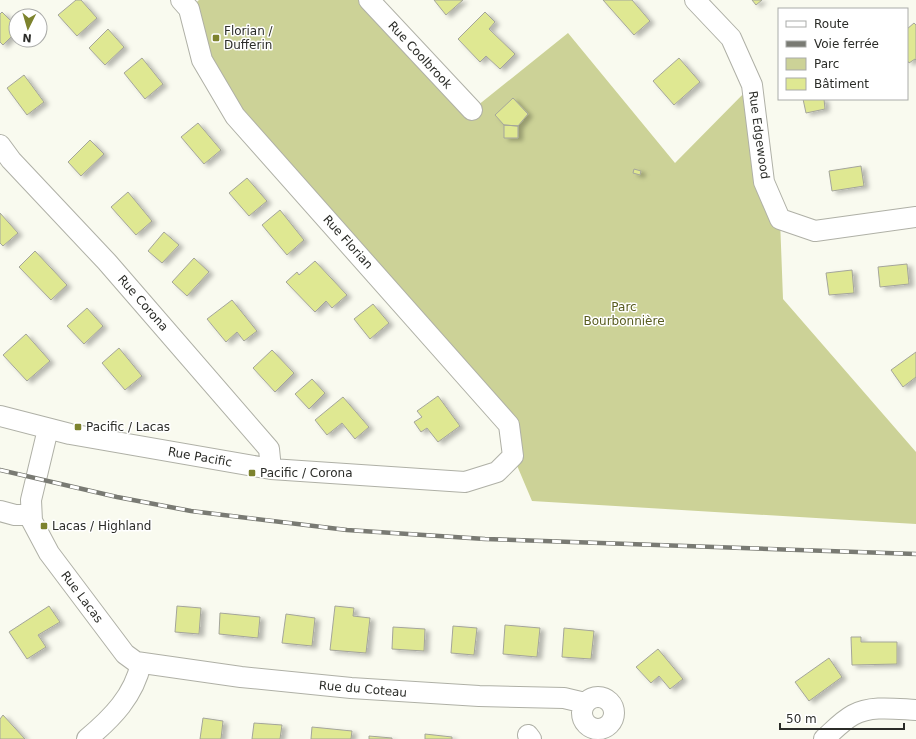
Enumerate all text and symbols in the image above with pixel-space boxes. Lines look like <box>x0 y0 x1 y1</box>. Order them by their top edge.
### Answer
north arrow <box>8 8 48 48</box>
legend <box>778 8 908 100</box>
text: Route <box>814 17 849 31</box>
street label: Rue Coolbrook <box>385 18 455 92</box>
place label: Florian / Dufferin <box>224 24 274 52</box>
text: N <box>22 31 32 44</box>
marker: Florian / Dufferin <box>211 33 221 43</box>
text: Voie ferrée <box>814 37 879 51</box>
text: Parc <box>814 57 839 71</box>
text: Bâtiment <box>814 77 869 91</box>
street label: Rue Edgewood <box>746 90 772 180</box>
street label: Rue Florian <box>320 212 376 272</box>
street label: Rue Corona <box>115 272 171 334</box>
park label: Parc Bourbonnière <box>583 300 665 328</box>
place label: Pacific / Lacas <box>86 420 170 434</box>
marker: Pacific / Lacas <box>73 422 83 432</box>
street label: Rue Pacific <box>167 444 233 470</box>
place label: Pacific / Corona <box>260 466 353 480</box>
marker: Pacific / Corona <box>247 468 257 478</box>
place label: Lacas / Highland <box>52 519 151 533</box>
marker: Lacas / Highland <box>39 521 49 531</box>
street label: Rue Lacas <box>58 568 106 626</box>
street label: Rue du Coteau <box>318 678 408 700</box>
scale bar <box>780 705 904 731</box>
text: 50 m <box>786 712 817 726</box>

